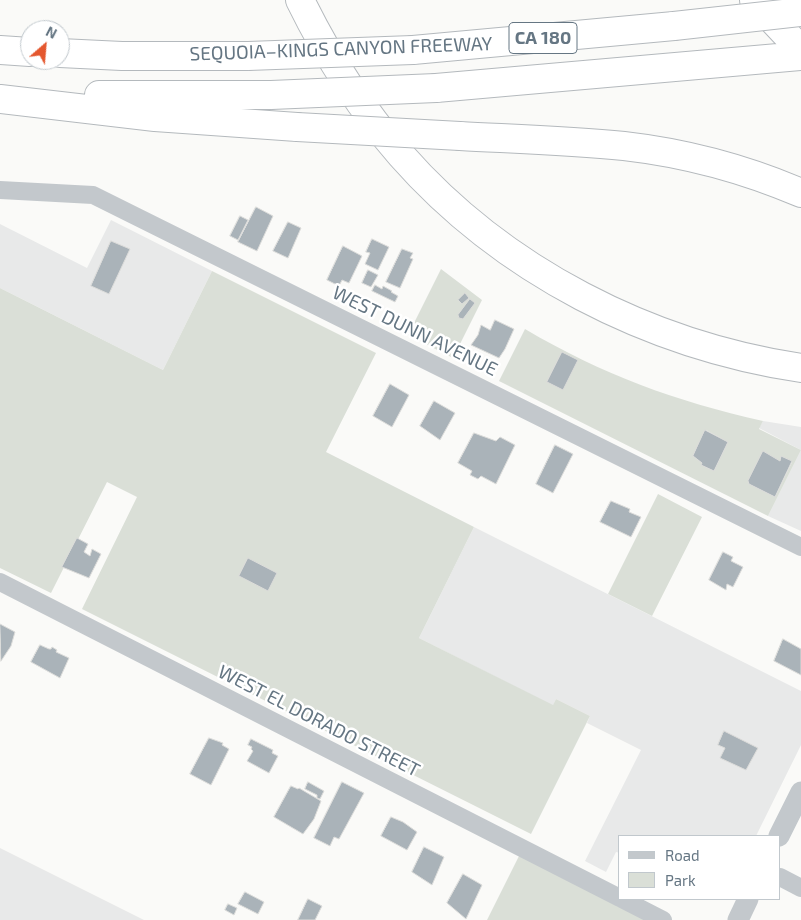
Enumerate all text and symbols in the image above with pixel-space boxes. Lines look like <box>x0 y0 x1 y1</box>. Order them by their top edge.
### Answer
north arrow <box>20 20 70 70</box>
text: N <box>43 22 60 42</box>
road number: CA 180 <box>509 22 577 54</box>
street label: SEQUOIA–KINGS CANYON FREEWAY <box>189 32 493 66</box>
street label: WEST DUNN AVENUE <box>329 281 501 381</box>
street label: WEST EL DORADO STREET <box>214 660 424 782</box>
legend <box>618 835 781 900</box>
text: Road <box>665 846 700 864</box>
text: Park <box>665 871 696 889</box>

